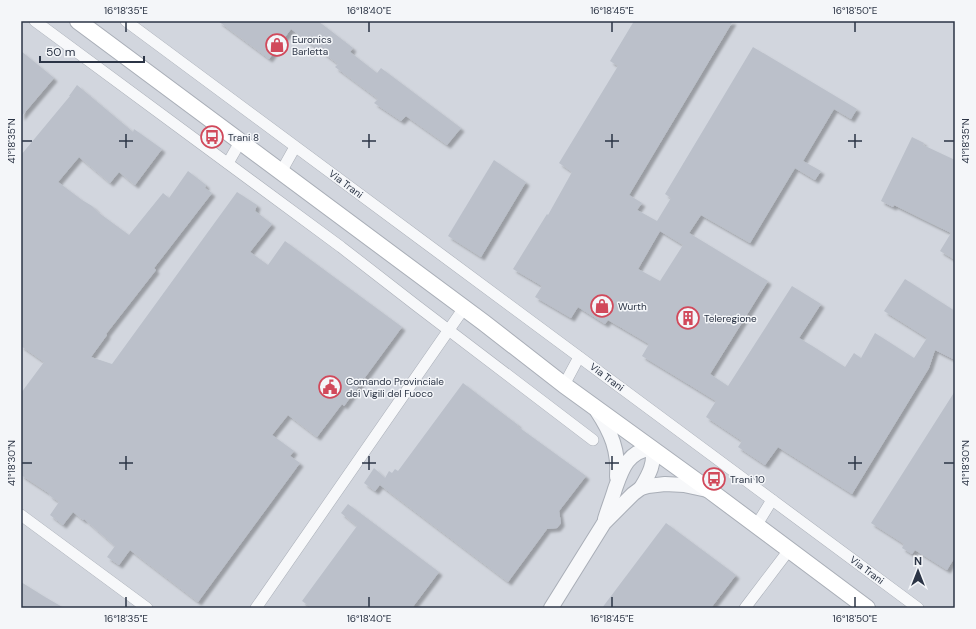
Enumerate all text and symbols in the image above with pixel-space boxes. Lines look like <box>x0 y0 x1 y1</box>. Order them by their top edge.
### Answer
text: 16°18'35"E <box>104 4 148 17</box>
text: 16°18'40"E <box>347 4 392 17</box>
text: 16°18'45"E <box>590 4 634 17</box>
text: 16°18'50"E <box>833 4 878 17</box>
shop icon: Euronics Barletta <box>264 32 290 58</box>
place label: Euronics Barletta <box>292 33 332 58</box>
scale bar <box>40 38 144 64</box>
text: 50 m <box>46 44 75 60</box>
text: 41°18'35"N <box>5 118 18 164</box>
text: 41°18'35"N <box>959 118 972 164</box>
bus stop icon: Trani 8 <box>199 124 225 150</box>
place label: Trani 8 <box>228 131 259 144</box>
street label: Via Trani <box>326 167 366 201</box>
shop icon: Wurth <box>589 293 615 319</box>
place label: Wurth <box>618 300 647 313</box>
building icon: Teleregione <box>675 305 701 331</box>
place label: Teleregione <box>704 312 757 325</box>
street label: Via Trani <box>587 360 627 394</box>
public building icon: Comando Provinciale dei Vigili del Fuoco <box>317 374 343 400</box>
place label: Comando Provinciale dei Vigili del Fuoco <box>346 375 444 400</box>
text: 41°18'30"N <box>5 440 18 486</box>
text: 41°18'30"N <box>959 440 972 486</box>
bus stop icon: Trani 10 <box>701 466 727 492</box>
place label: Trani 10 <box>730 473 765 486</box>
north arrow <box>898 551 938 591</box>
street label: Via Trani <box>847 553 887 587</box>
text: N <box>914 554 922 568</box>
text: 16°18'35"E <box>104 612 148 625</box>
text: 16°18'40"E <box>347 612 392 625</box>
text: 16°18'45"E <box>590 612 634 625</box>
text: 16°18'50"E <box>833 612 878 625</box>

